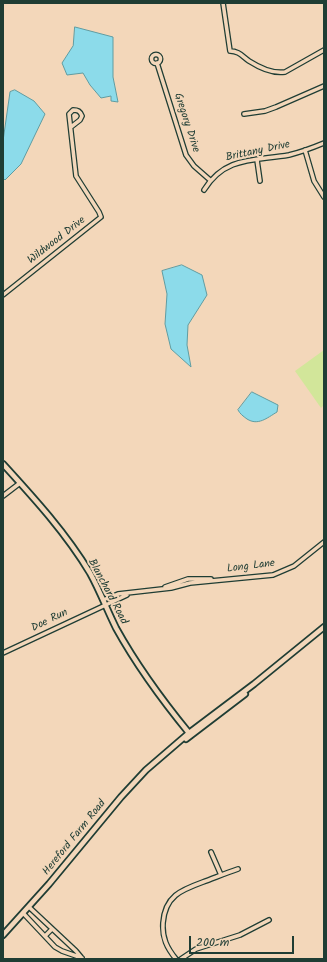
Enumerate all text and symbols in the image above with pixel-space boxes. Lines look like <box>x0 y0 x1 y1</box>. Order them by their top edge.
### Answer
street label: Gregory Drive <box>170 92 202 154</box>
street label: Brittany Drive <box>225 139 291 165</box>
street label: Wildwood Drive <box>26 214 88 268</box>
street label: Blanchard Road <box>84 557 130 627</box>
street label: Long Lane <box>226 557 276 577</box>
street label: Doe Run <box>30 607 70 635</box>
street label: Hereford Farm Road <box>40 798 110 878</box>
scale bar <box>191 928 296 954</box>
text: 200 m <box>196 933 229 952</box>

